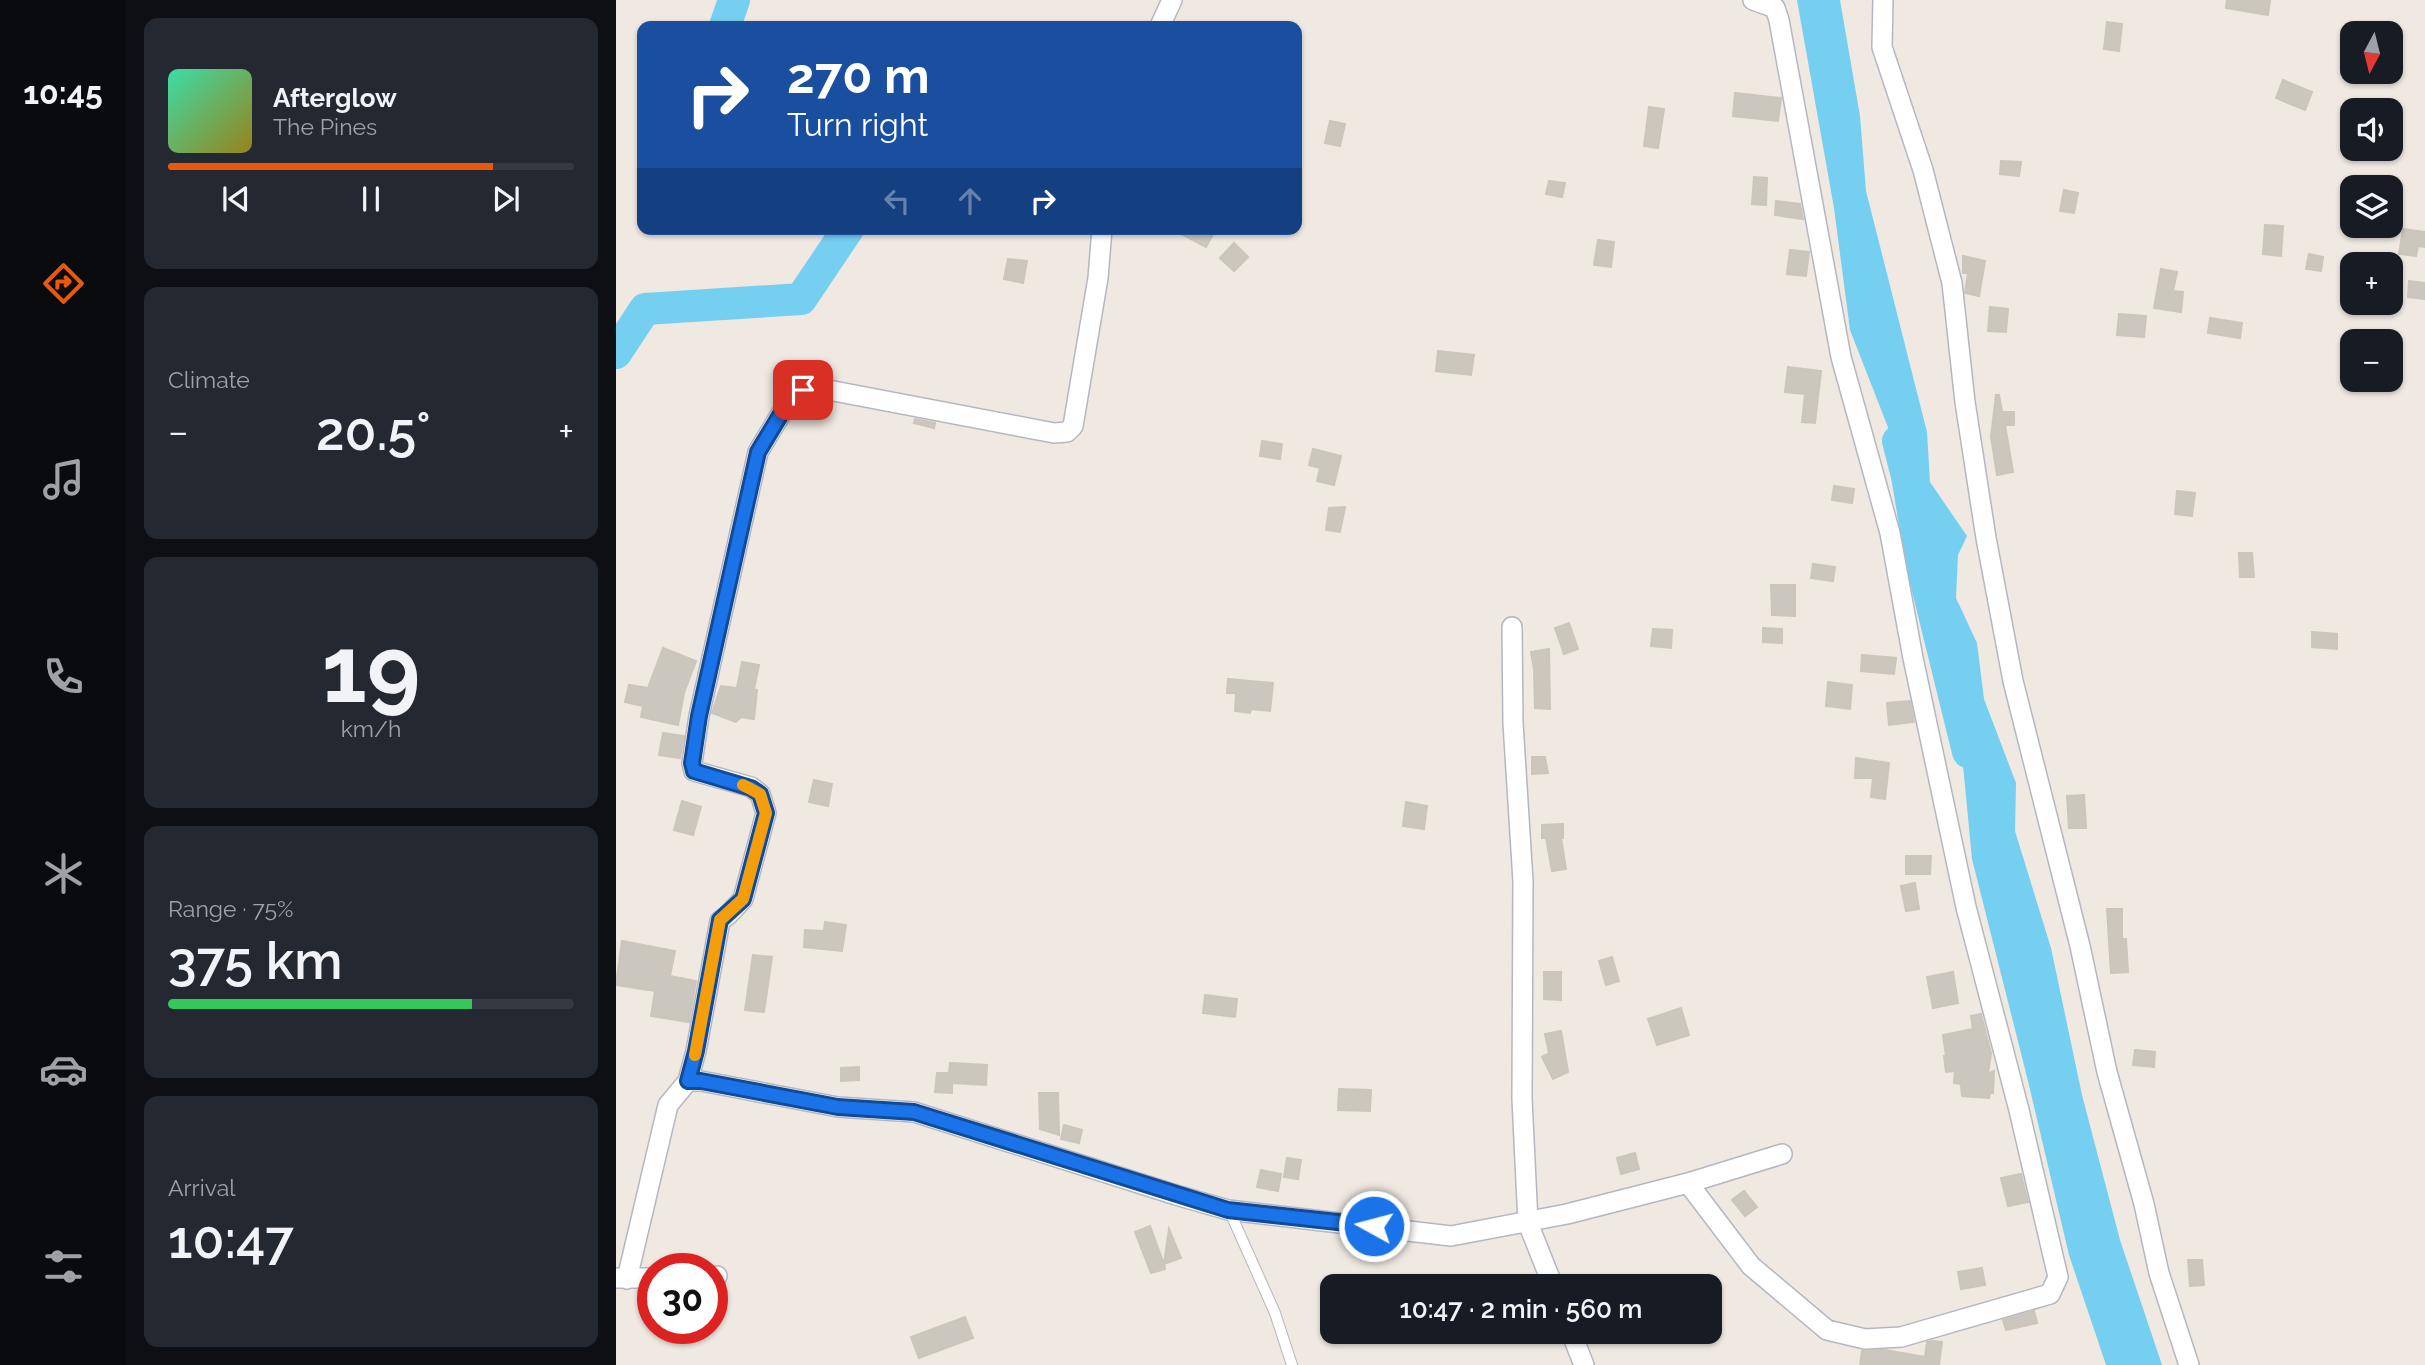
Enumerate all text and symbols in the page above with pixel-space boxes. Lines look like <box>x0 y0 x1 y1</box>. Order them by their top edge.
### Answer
north arrow <box>2340 21 2403 84</box>
map controls <box>2340 21 2403 392</box>
text: 270 m <box>787 47 930 104</box>
icon: right <box>672 49 763 140</box>
text: 10:45 <box>23 74 103 111</box>
text: Afterglow <box>273 83 397 113</box>
button: sound <box>2340 98 2403 161</box>
text: Turn right <box>787 106 928 143</box>
text: The Pines <box>273 113 377 140</box>
button: layers <box>2340 175 2403 238</box>
icon: previous <box>217 180 255 218</box>
icon: pause <box>352 180 390 218</box>
icon: next <box>487 180 525 218</box>
icon: left <box>878 182 916 220</box>
icon: ahead <box>951 182 989 220</box>
icon: right <box>1024 182 1062 220</box>
button: + <box>2340 252 2403 315</box>
icon: directions <box>39 259 88 308</box>
button: − <box>2340 329 2403 392</box>
pin <box>773 360 833 420</box>
text: Climate <box>168 366 250 393</box>
icon: arrive <box>784 371 822 409</box>
text: 20.5° <box>316 401 431 462</box>
text: − <box>168 409 188 454</box>
text: + <box>558 409 574 454</box>
icon: music <box>39 455 88 504</box>
text: 19 <box>322 616 420 723</box>
icon: phone <box>39 652 88 701</box>
text: km/h <box>341 715 401 742</box>
icon: climate <box>39 849 88 898</box>
text: Range · 75% <box>168 895 293 922</box>
text: 375 km <box>168 930 343 991</box>
icon: car <box>39 1045 88 1094</box>
text: Arrival <box>168 1174 235 1201</box>
position arrow <box>1337 1189 1411 1263</box>
text: 10:47 <box>168 1209 294 1270</box>
icon: filters <box>39 1242 88 1291</box>
speed limit sign: 30 <box>637 1253 728 1344</box>
text: 10:47 · 2 min · 560 m <box>1400 1294 1642 1324</box>

